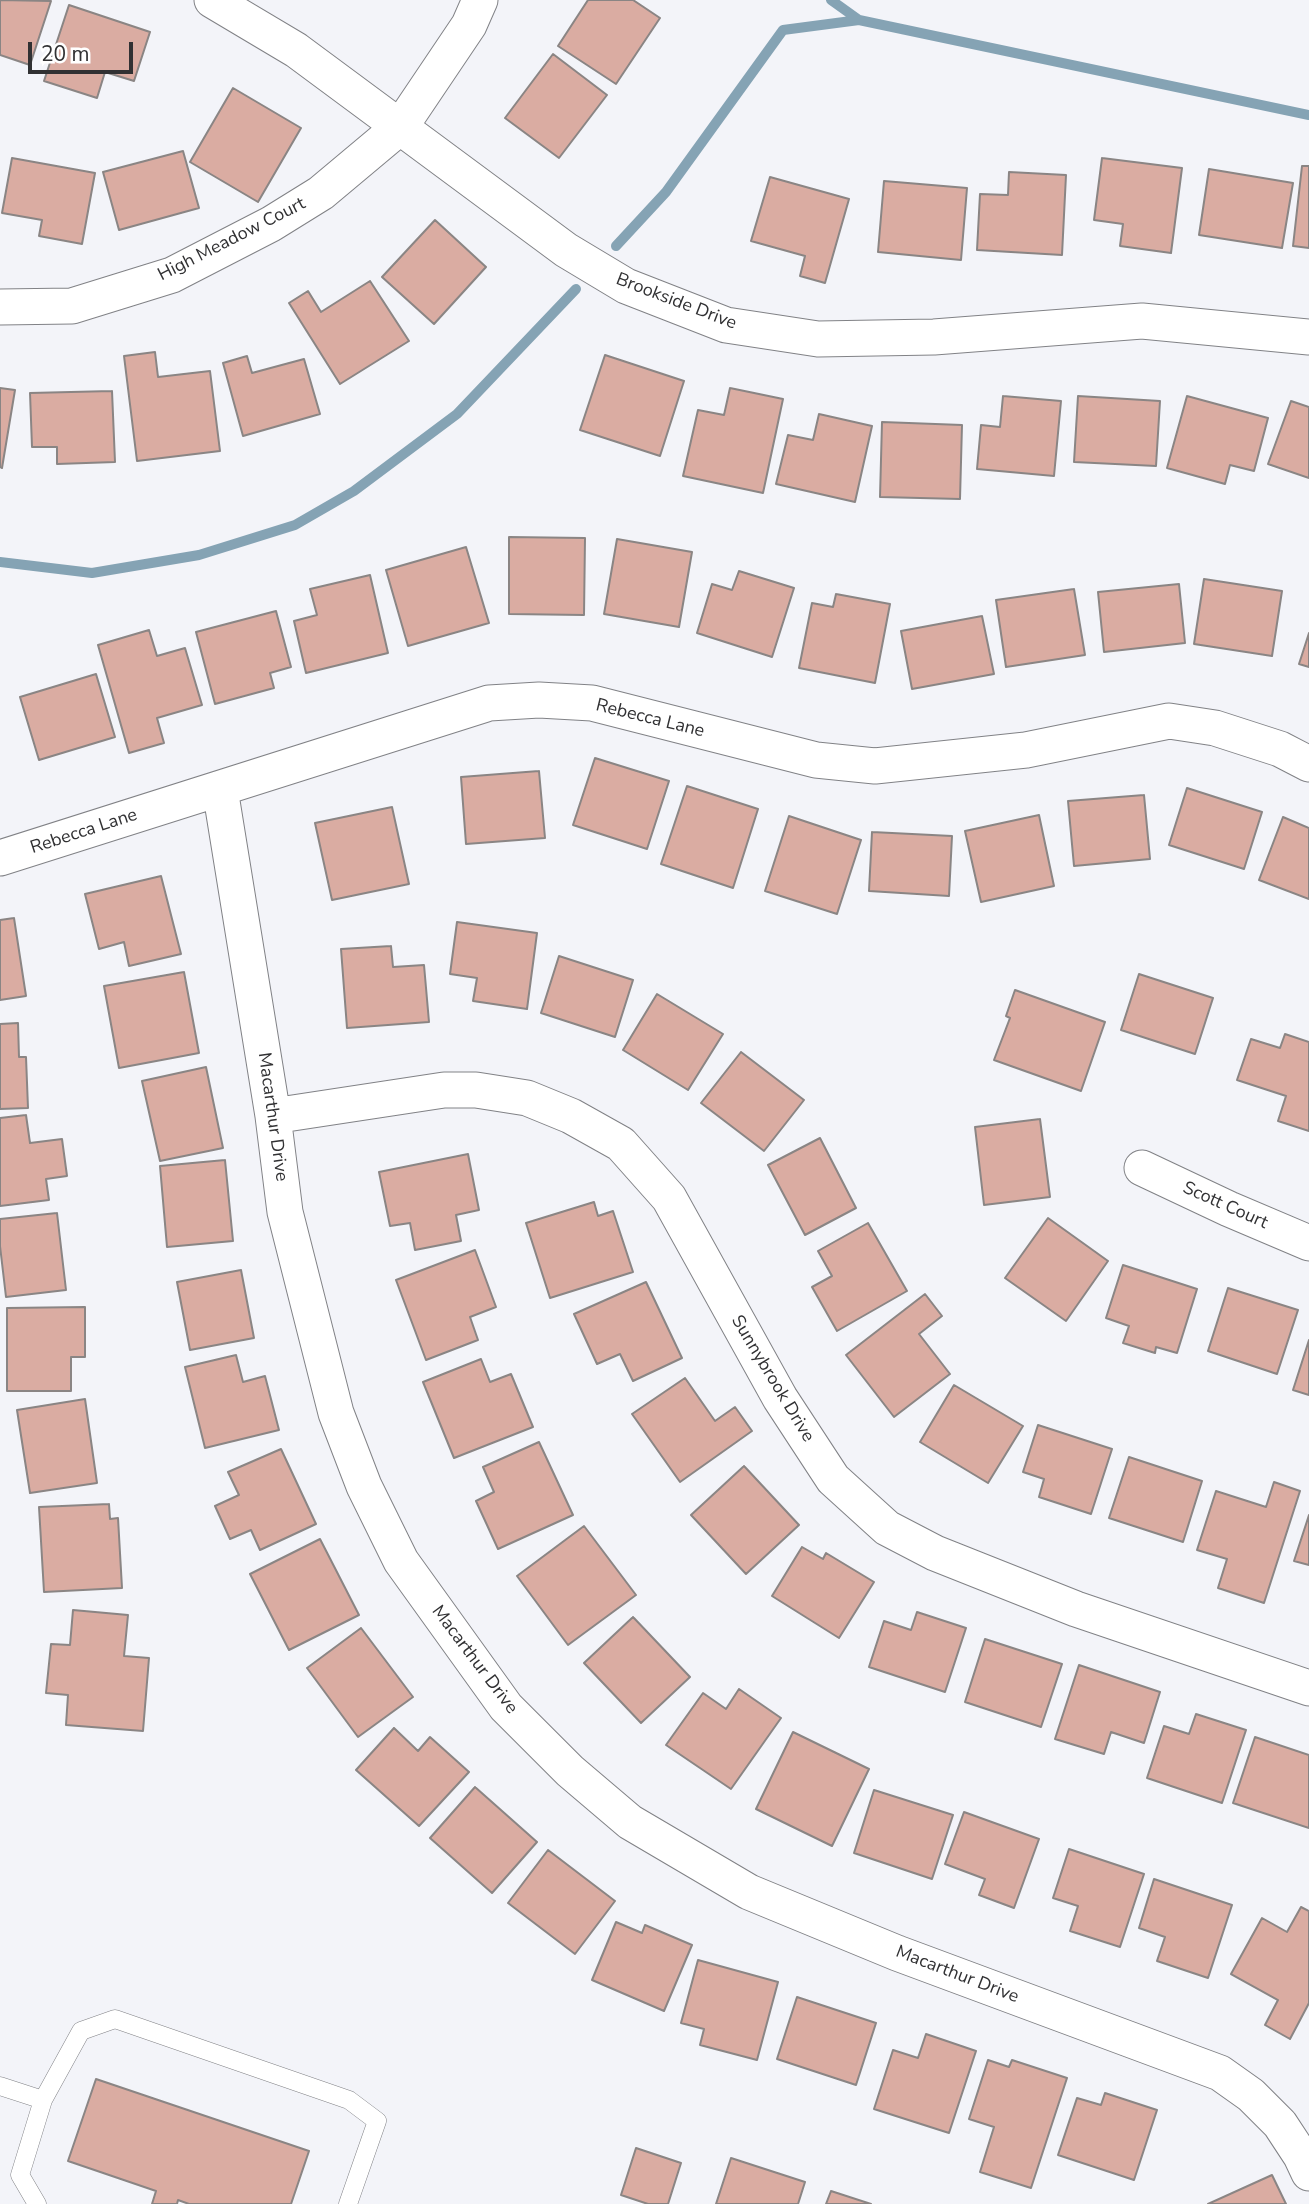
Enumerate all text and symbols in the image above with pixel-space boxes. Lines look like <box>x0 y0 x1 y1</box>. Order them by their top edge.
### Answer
scale bar <box>32 28 136 72</box>
text: 20 m <box>41 40 90 68</box>
street label: High Meadow Court <box>155 193 309 287</box>
street label: Brookside Drive <box>613 269 739 335</box>
street label: Rebecca Lane <box>593 695 707 743</box>
street label: Rebecca Lane <box>28 805 140 859</box>
street label: Macarthur Drive <box>252 1051 292 1183</box>
street label: Scott Court <box>1179 1178 1271 1234</box>
street label: Sunnybrook Drive <box>726 1312 818 1446</box>
street label: Macarthur Drive <box>426 1602 522 1718</box>
street label: Macarthur Drive <box>892 1942 1022 2008</box>

